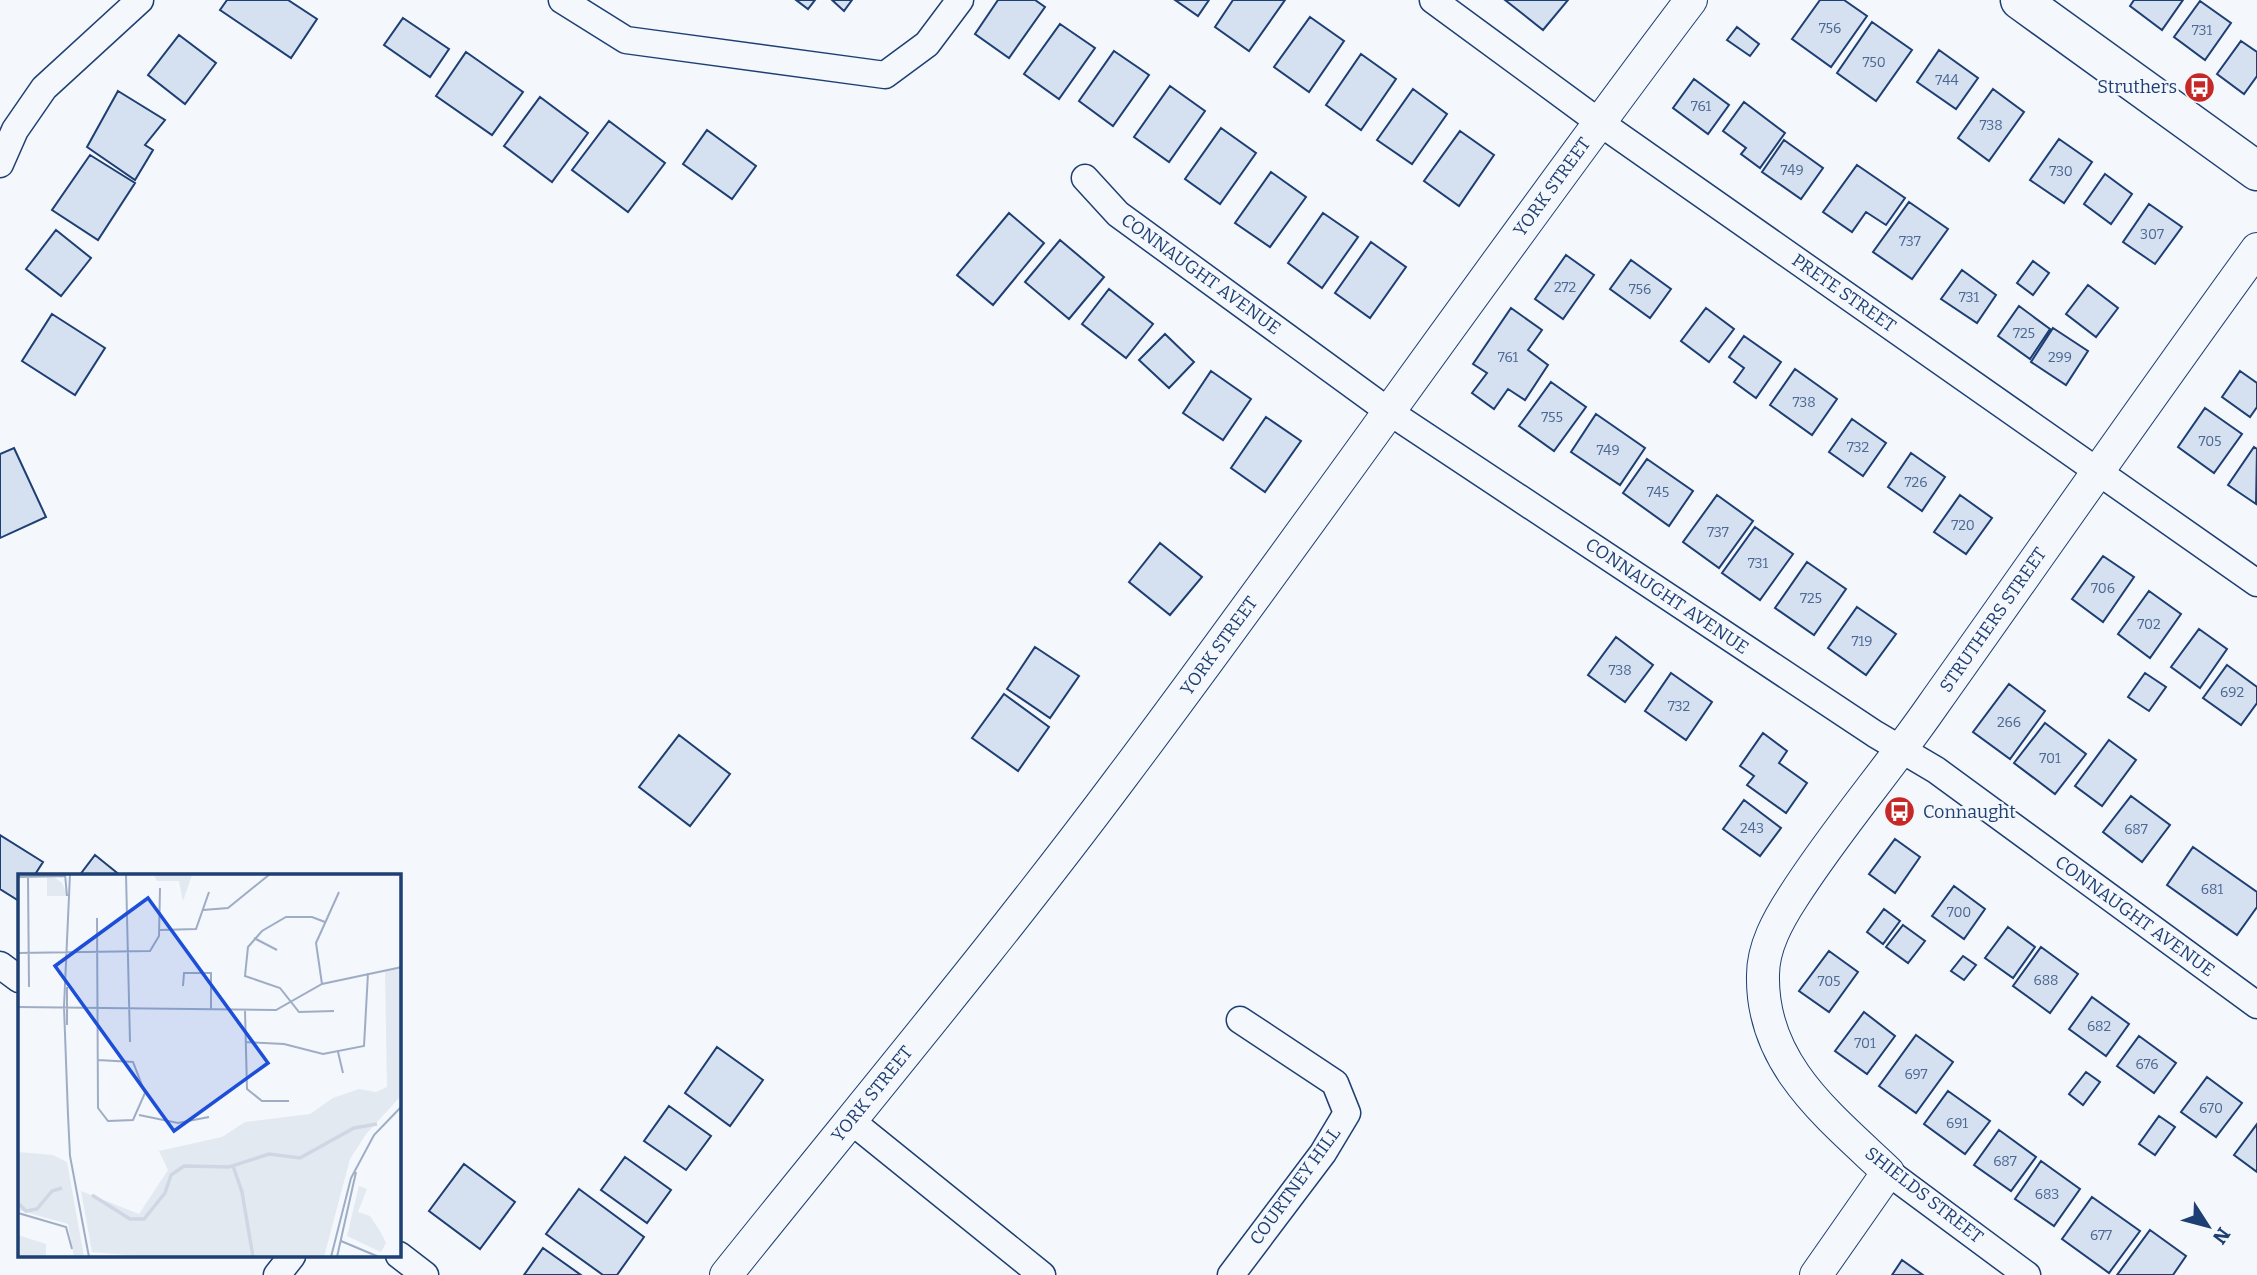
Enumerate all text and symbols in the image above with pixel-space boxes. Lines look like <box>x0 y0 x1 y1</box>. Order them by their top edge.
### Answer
house number: 756 <box>1819 20 1841 37</box>
house number: 731 <box>2192 22 2213 39</box>
house number: 750 <box>1862 54 1886 71</box>
bus stop icon: Struthers <box>2183 70 2217 104</box>
house number: 744 <box>1935 72 1959 89</box>
place label: Struthers <box>2097 76 2177 98</box>
house number: 761 <box>1691 98 1712 115</box>
house number: 738 <box>1979 117 2003 134</box>
street label: YORK STREET <box>1509 133 1596 241</box>
house number: 749 <box>1780 162 1804 179</box>
house number: 730 <box>2049 163 2073 180</box>
street label: CONNAUGHT AVENUE <box>1117 209 1285 339</box>
house number: 307 <box>2140 226 2164 243</box>
house number: 737 <box>1899 233 1921 250</box>
street label: PRETE STREET <box>1788 249 1901 337</box>
house number: 272 <box>1554 279 1576 296</box>
house number: 756 <box>1629 281 1651 298</box>
house number: 731 <box>1959 289 1980 306</box>
house number: 725 <box>2013 325 2035 342</box>
house number: 761 <box>1498 349 1519 366</box>
house number: 299 <box>2048 349 2072 366</box>
house number: 738 <box>1792 394 1816 411</box>
house number: 755 <box>1541 409 1563 426</box>
house number: 705 <box>2198 433 2222 450</box>
house number: 732 <box>1847 439 1869 456</box>
house number: 749 <box>1596 442 1620 459</box>
house number: 726 <box>1905 474 1927 491</box>
house number: 745 <box>1647 484 1669 501</box>
house number: 720 <box>1951 517 1975 534</box>
house number: 737 <box>1707 524 1729 541</box>
street label: CONNAUGHT AVENUE <box>1581 533 1753 659</box>
street label: STRUTHERS STREET <box>1935 543 2051 697</box>
house number: 731 <box>1748 555 1769 572</box>
house number: 706 <box>2091 580 2115 597</box>
house number: 725 <box>1800 590 1822 607</box>
street label: YORK STREET <box>1176 592 1263 700</box>
house number: 702 <box>2137 616 2161 633</box>
house number: 719 <box>1851 633 1873 650</box>
house number: 738 <box>1608 662 1632 679</box>
house number: 692 <box>2220 684 2244 701</box>
house number: 732 <box>1668 698 1690 715</box>
house number: 266 <box>1997 714 2021 731</box>
house number: 701 <box>2039 750 2061 767</box>
bus stop icon: Connaught <box>1883 795 1917 829</box>
place label: Connaught <box>1923 801 2016 823</box>
house number: 243 <box>1740 820 1764 837</box>
house number: 687 <box>2124 821 2148 838</box>
street label: CONNAUGHT AVENUE <box>2051 851 2219 981</box>
inset map <box>18 874 401 1258</box>
house number: 681 <box>2201 881 2223 898</box>
house number: 700 <box>1947 904 1971 921</box>
house number: 688 <box>2033 972 2059 989</box>
house number: 705 <box>1817 973 1841 990</box>
house number: 682 <box>2087 1018 2111 1035</box>
house number: 701 <box>1854 1035 1876 1052</box>
street label: YORK STREET <box>827 1041 918 1146</box>
house number: 676 <box>2135 1056 2159 1073</box>
house number: 697 <box>1904 1066 1928 1083</box>
house number: 670 <box>2199 1100 2223 1117</box>
house number: 691 <box>1946 1115 1968 1132</box>
street label: COURTNEY HILL <box>1245 1123 1345 1249</box>
street label: SHIELDS STREET <box>1861 1142 1988 1248</box>
house number: 687 <box>1993 1153 2017 1170</box>
house number: 683 <box>2035 1186 2059 1203</box>
north arrow <box>2173 1191 2243 1261</box>
text: N <box>2208 1223 2235 1249</box>
house number: 677 <box>2090 1227 2112 1244</box>

